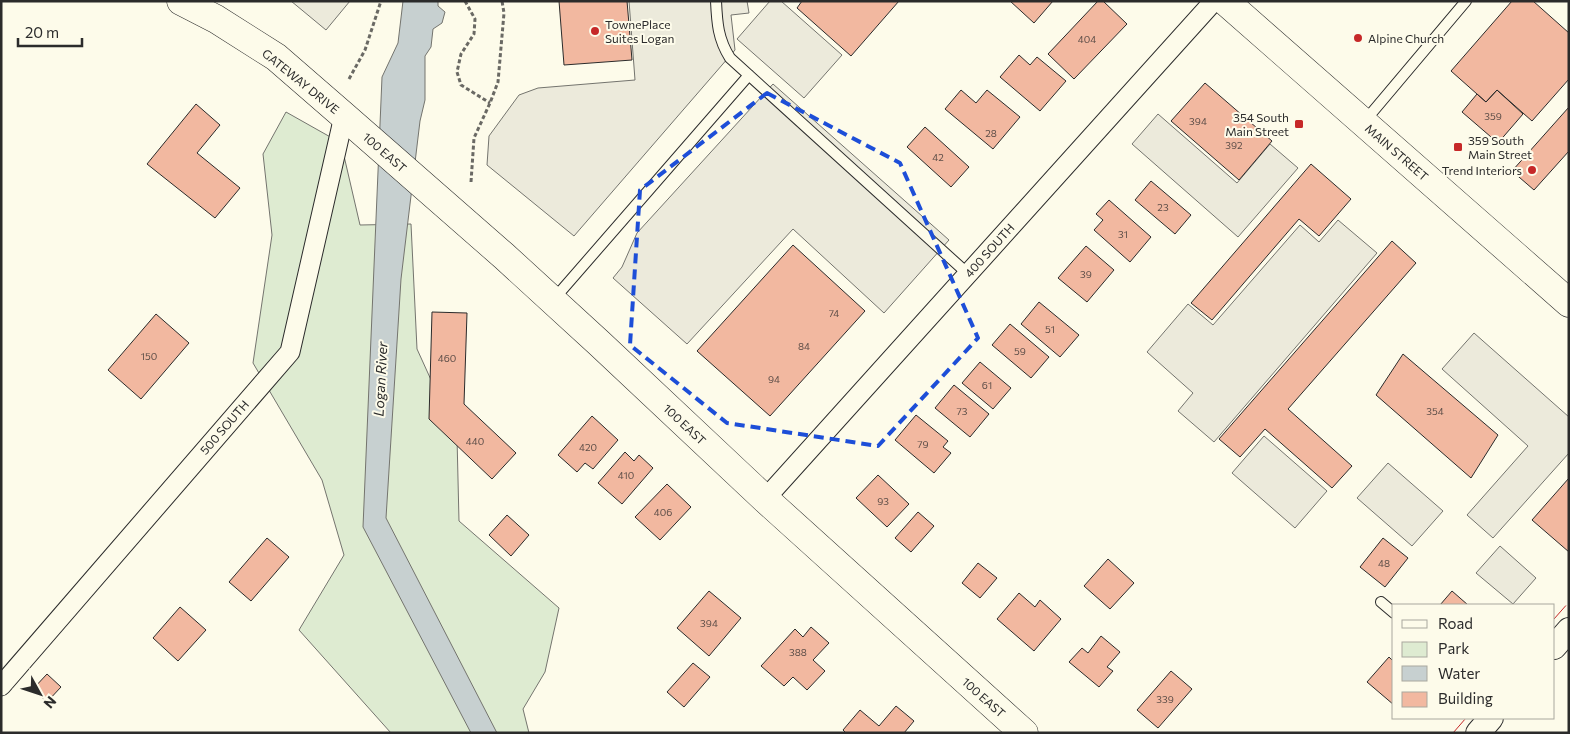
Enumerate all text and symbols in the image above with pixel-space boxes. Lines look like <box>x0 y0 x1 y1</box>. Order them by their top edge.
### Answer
scale bar <box>18 15 81 47</box>
place label: TownePlace Suites Logan <box>605 17 674 45</box>
text: 20 m <box>25 23 59 41</box>
marker: TownePlace Suites Logan <box>589 25 601 37</box>
place label: Alpine Church <box>1368 31 1444 45</box>
marker: Alpine Church <box>1352 32 1364 44</box>
house number: 404 <box>1078 33 1096 45</box>
street label: GATEWAY DRIVE <box>260 46 342 116</box>
place label: 354 South Main Street <box>1225 110 1289 138</box>
house number: 359 <box>1484 110 1502 122</box>
house number: 394 <box>1189 115 1207 127</box>
marker: 354 South Main Street <box>1293 118 1305 130</box>
street label: MAIN STREET <box>1363 121 1432 183</box>
house number: 28 <box>985 127 997 139</box>
street label: 100 EAST <box>360 129 410 175</box>
place label: 359 South Main Street <box>1468 133 1532 161</box>
house number: 392 <box>1225 139 1243 151</box>
marker: 359 South Main Street <box>1452 141 1464 153</box>
house number: 42 <box>932 151 944 163</box>
place label: Trend Interiors <box>1442 163 1522 177</box>
marker: Trend Interiors <box>1526 164 1538 176</box>
house number: 23 <box>1157 201 1169 213</box>
street label: 400 SOUTH <box>961 220 1017 280</box>
house number: 31 <box>1118 228 1128 240</box>
house number: 39 <box>1080 268 1092 280</box>
house number: 74 <box>829 307 839 319</box>
house number: 51 <box>1045 323 1055 335</box>
house number: 84 <box>798 340 810 352</box>
water label: Logan River <box>370 341 390 417</box>
house number: 59 <box>1014 345 1026 357</box>
house number: 150 <box>141 350 157 362</box>
house number: 460 <box>438 352 456 364</box>
house number: 94 <box>768 373 780 385</box>
house number: 61 <box>982 379 992 391</box>
street label: 500 SOUTH <box>197 397 251 457</box>
street label: 100 EAST <box>661 401 709 447</box>
house number: 73 <box>957 405 968 417</box>
house number: 354 <box>1426 405 1444 417</box>
house number: 440 <box>466 435 484 447</box>
house number: 79 <box>917 438 929 450</box>
house number: 420 <box>579 441 597 453</box>
house number: 410 <box>618 469 634 481</box>
house number: 93 <box>877 495 889 507</box>
house number: 406 <box>654 506 672 518</box>
house number: 48 <box>1378 557 1390 569</box>
legend <box>1392 604 1555 719</box>
text: Road <box>1438 614 1473 632</box>
house number: 394 <box>700 617 718 629</box>
text: Park <box>1438 639 1469 657</box>
house number: 388 <box>789 646 807 658</box>
text: Water <box>1438 664 1480 682</box>
north arrow <box>15 669 65 719</box>
street label: 100 EAST <box>960 674 1009 720</box>
text: Building <box>1438 689 1493 707</box>
text: N <box>40 693 60 712</box>
house number: 339 <box>1156 693 1174 705</box>

